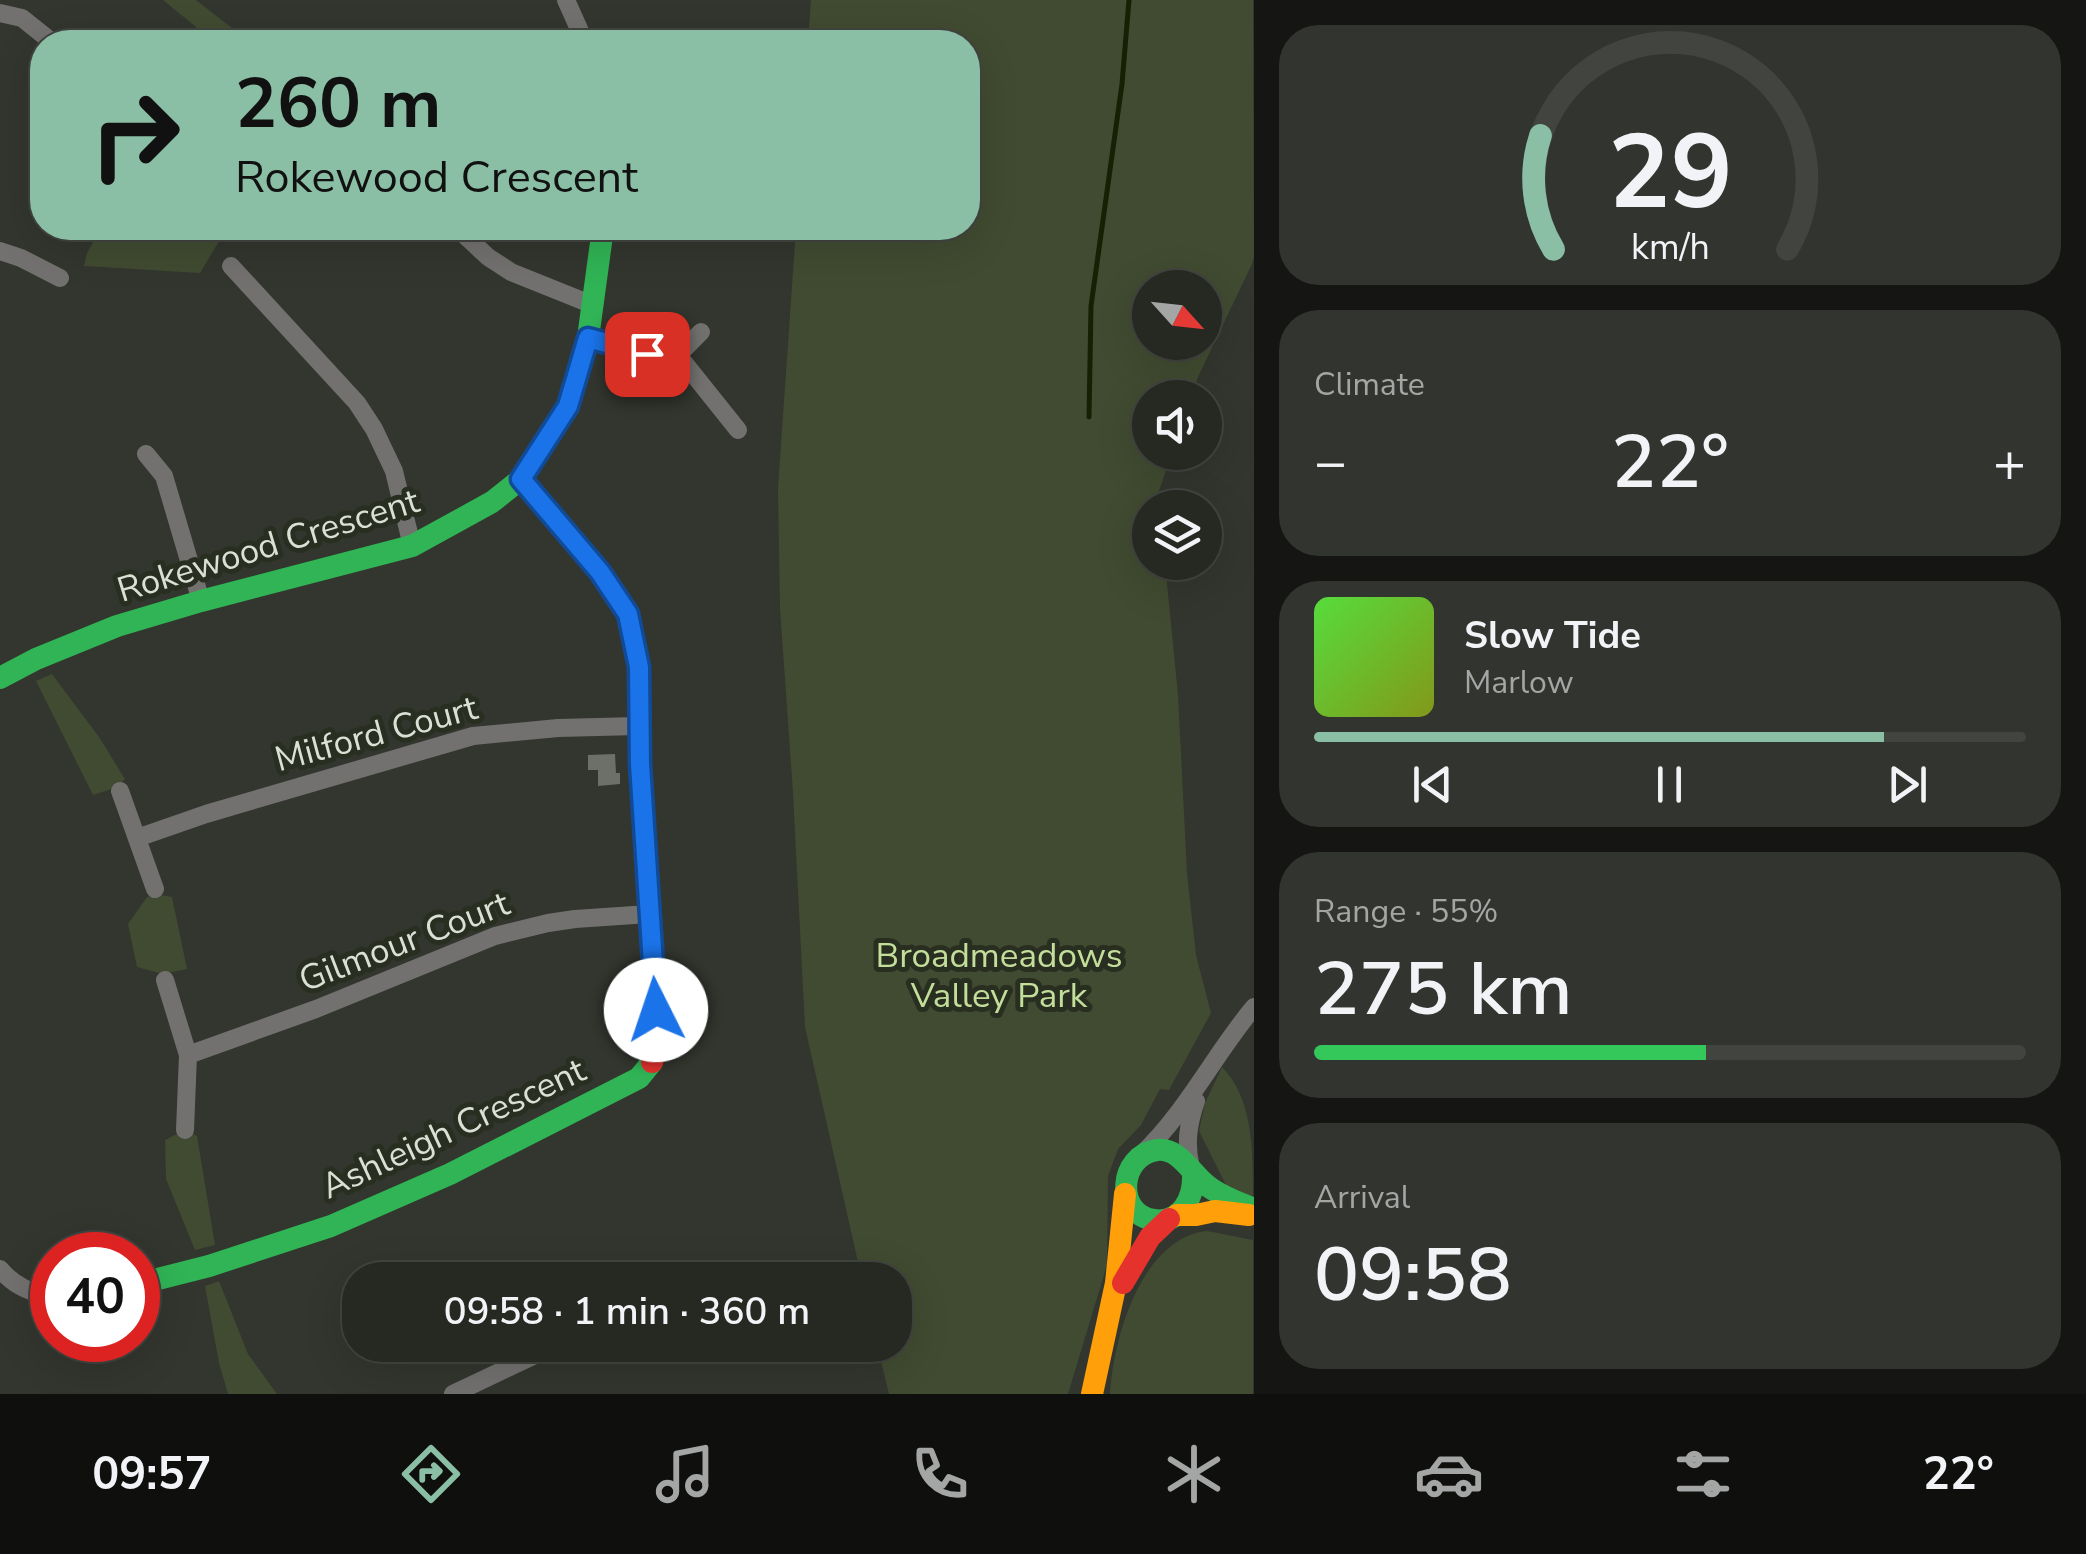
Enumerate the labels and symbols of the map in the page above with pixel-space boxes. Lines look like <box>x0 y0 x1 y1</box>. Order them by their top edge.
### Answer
north arrow <box>1132 270 1222 360</box>
pin <box>605 312 690 397</box>
street label: Rokewood Crescent <box>111 477 426 614</box>
street label: Milford Court <box>270 684 483 783</box>
street label: Gilmour Court <box>292 880 517 1003</box>
park label: Broadmeadows Valley Park <box>875 932 1123 1019</box>
position arrow <box>604 958 708 1062</box>
street label: Ashleigh Crescent <box>314 1046 594 1210</box>
speed limit sign: 40 <box>30 1232 160 1362</box>

